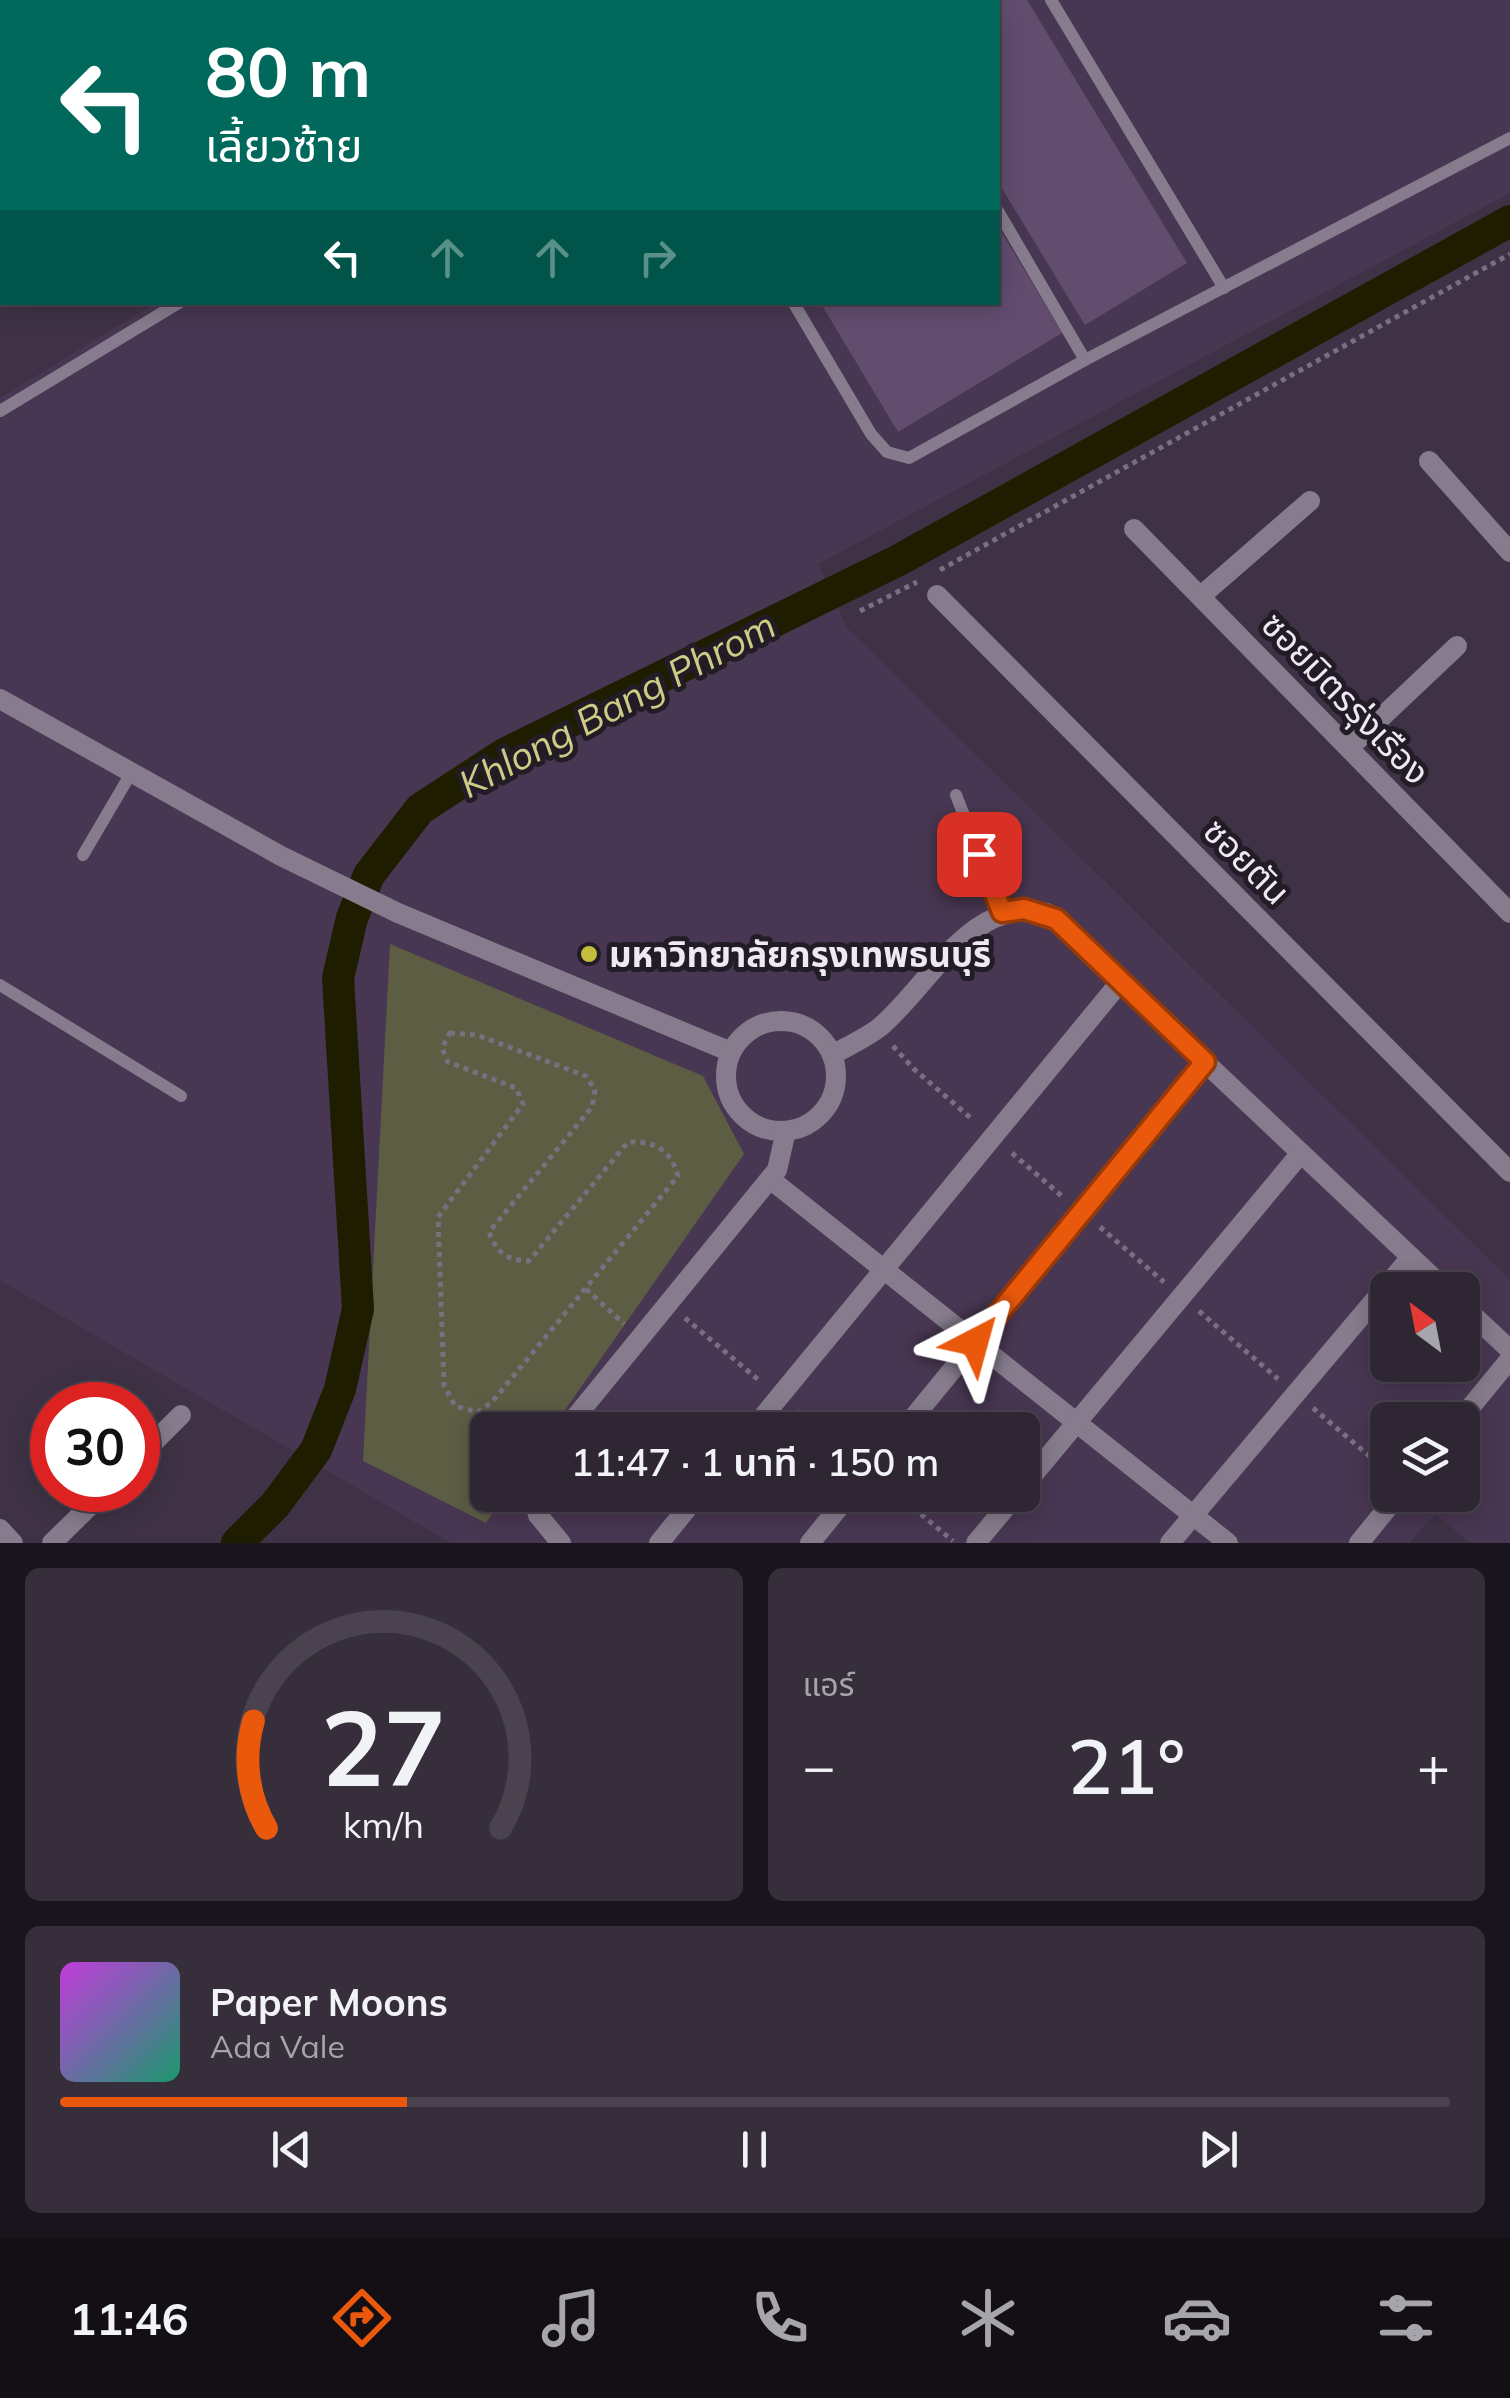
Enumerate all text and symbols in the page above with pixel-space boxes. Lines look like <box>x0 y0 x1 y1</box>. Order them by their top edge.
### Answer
text: 80 m <box>205 27 371 115</box>
icon: left <box>40 40 170 170</box>
text: เลี้ยวซ้าย <box>205 117 362 173</box>
icon: left <box>315 230 370 285</box>
icon: ahead <box>420 230 475 285</box>
icon: ahead <box>525 230 580 285</box>
icon: right <box>630 230 685 285</box>
water label: Khlong Bang Phrom <box>451 600 783 808</box>
street label: ซอยมิตรรุ่งเรือง <box>1253 603 1439 793</box>
street label: ซอยตัน <box>1195 809 1299 913</box>
pin <box>937 812 1022 897</box>
icon: arrive <box>952 827 1007 882</box>
place label: มหาวิทยาลัยกรุงเทพธนบุรี <box>609 932 991 976</box>
marker: มหาวิทยาลัยกรุงเทพธนบุรี <box>578 943 600 965</box>
north arrow <box>1370 1272 1480 1382</box>
map controls <box>1370 1272 1480 1512</box>
position arrow <box>923 1290 1027 1394</box>
speed limit sign: 30 <box>30 1382 160 1512</box>
button: layers <box>1370 1402 1480 1512</box>
text: 11:47 · 1 นาที · 150 m <box>571 1438 939 1486</box>
text: แอร์ <box>803 1664 854 1704</box>
text: 27 <box>321 1681 446 1812</box>
text: 21° <box>1067 1719 1185 1813</box>
text: − <box>803 1731 836 1800</box>
text: + <box>1417 1731 1450 1800</box>
text: km/h <box>343 1802 424 1847</box>
text: Paper Moons <box>210 1978 448 2026</box>
text: Ada Vale <box>210 2026 345 2066</box>
icon: previous <box>264 2122 319 2177</box>
icon: pause <box>727 2122 782 2177</box>
icon: next <box>1191 2122 1246 2177</box>
icon: directions <box>327 2283 397 2353</box>
icon: music <box>536 2283 606 2353</box>
icon: phone <box>745 2283 815 2353</box>
icon: climate <box>953 2283 1023 2353</box>
icon: car <box>1162 2283 1232 2353</box>
icon: filters <box>1371 2283 1441 2353</box>
text: 11:46 <box>69 2290 189 2346</box>

